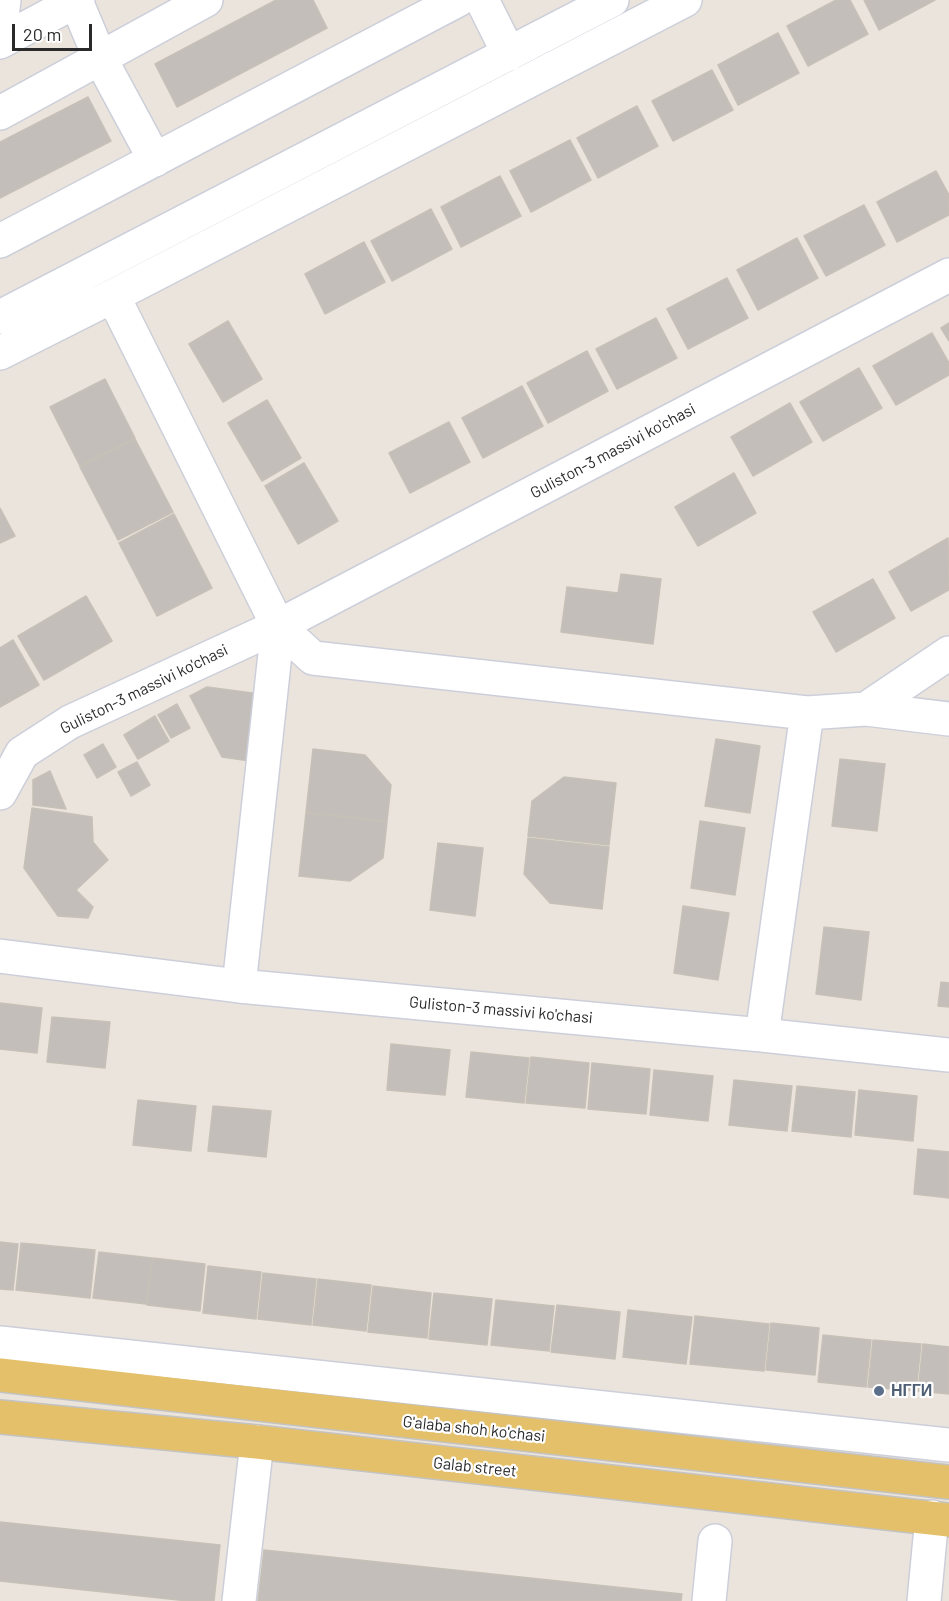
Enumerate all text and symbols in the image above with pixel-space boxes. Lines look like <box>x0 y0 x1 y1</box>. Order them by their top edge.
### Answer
scale bar <box>15 12 94 50</box>
text: 20 m <box>23 23 61 45</box>
street label: Guliston-3 massivi ko'chasi <box>527 399 699 503</box>
street label: Guliston-3 massivi ko'chasi <box>57 640 231 738</box>
street label: Guliston-3 massivi ko'chasi <box>408 992 594 1028</box>
place label: НГГИ <box>891 1381 932 1401</box>
marker: НГГИ <box>872 1384 886 1398</box>
street label: G'alaba shoh ko'chasi <box>402 1412 546 1446</box>
street label: Galab street <box>432 1453 518 1481</box>

